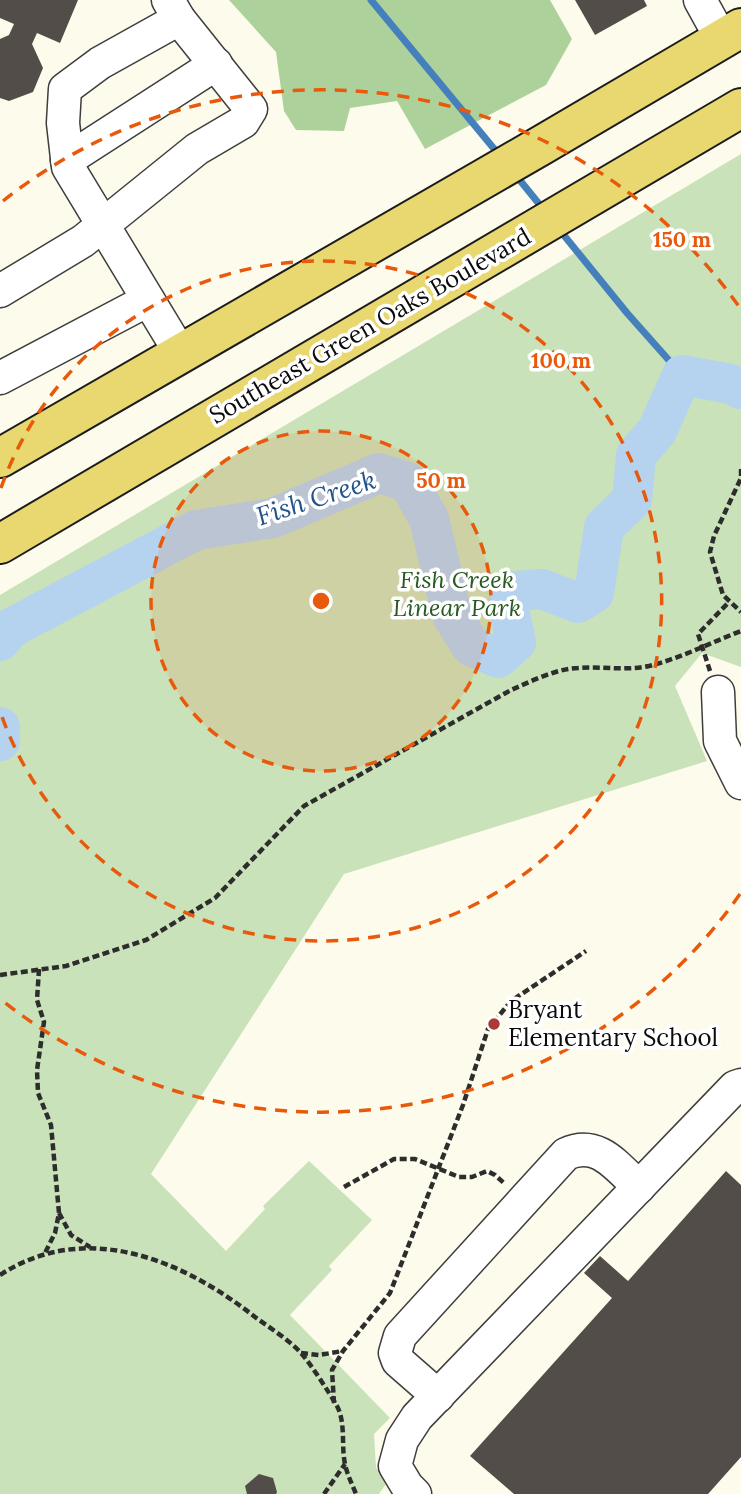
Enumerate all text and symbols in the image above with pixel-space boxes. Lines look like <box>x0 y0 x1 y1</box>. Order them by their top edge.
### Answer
street label: Southeast Green Oaks Boulevard <box>203 221 536 431</box>
text: 150 m <box>653 226 711 253</box>
text: 100 m <box>531 347 591 374</box>
water label: Fish Creek <box>252 463 380 532</box>
text: 50 m <box>416 467 466 494</box>
park label: Fish Creek Linear Park <box>393 564 521 623</box>
centre of rings <box>309 589 333 613</box>
place label: Bryant Elementary School <box>508 994 718 1053</box>
marker: Bryant Elementary School <box>486 1016 502 1032</box>

